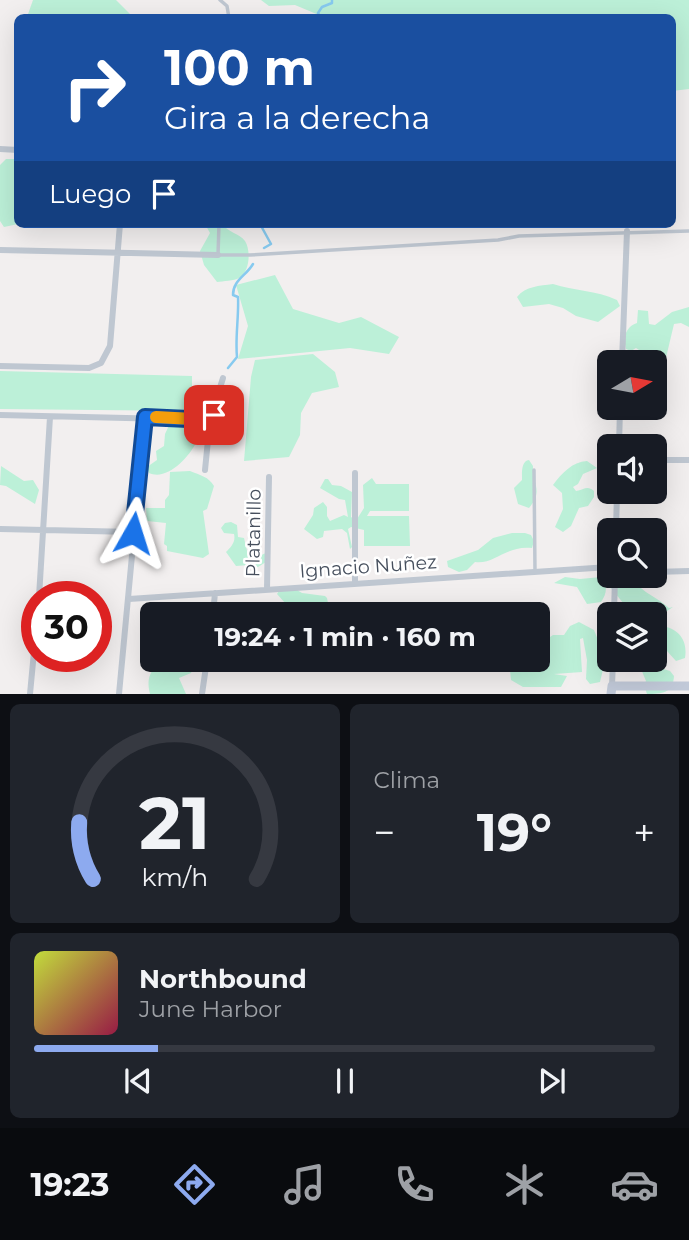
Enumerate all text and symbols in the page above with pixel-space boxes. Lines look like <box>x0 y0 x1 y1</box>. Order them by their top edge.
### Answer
text: 100 m <box>164 38 315 97</box>
icon: right <box>49 42 140 133</box>
text: Gira a la derecha <box>164 98 430 137</box>
icon: arrive <box>145 175 183 213</box>
text: Luego <box>49 178 131 210</box>
north arrow <box>597 350 667 420</box>
map controls <box>597 350 667 672</box>
pin <box>184 385 244 445</box>
icon: arrive <box>195 396 233 434</box>
button: sound <box>597 434 667 504</box>
street label: Platanillo <box>241 488 266 578</box>
position arrow <box>96 496 170 570</box>
button: search <box>597 518 667 588</box>
street label: Ignacio Nuñez <box>299 550 437 583</box>
speed limit sign: 30 <box>21 581 112 672</box>
button: layers <box>597 602 667 672</box>
text: 19:24 · 1 min · 160 m <box>214 621 476 653</box>
text: Clima <box>374 766 440 794</box>
text: 21 <box>139 780 211 868</box>
text: 19° <box>477 801 552 864</box>
text: − <box>374 809 395 856</box>
text: + <box>633 809 655 856</box>
text: km/h <box>141 862 208 892</box>
text: Northbound <box>139 963 307 995</box>
text: June Harbor <box>139 995 282 1023</box>
icon: previous <box>119 1062 157 1100</box>
icon: pause <box>326 1062 364 1100</box>
icon: next <box>533 1062 571 1100</box>
icon: directions <box>170 1160 219 1209</box>
icon: music <box>280 1160 329 1209</box>
icon: phone <box>390 1160 439 1209</box>
icon: climate <box>500 1160 549 1209</box>
icon: car <box>610 1160 659 1209</box>
text: 19:23 <box>30 1165 110 1204</box>

